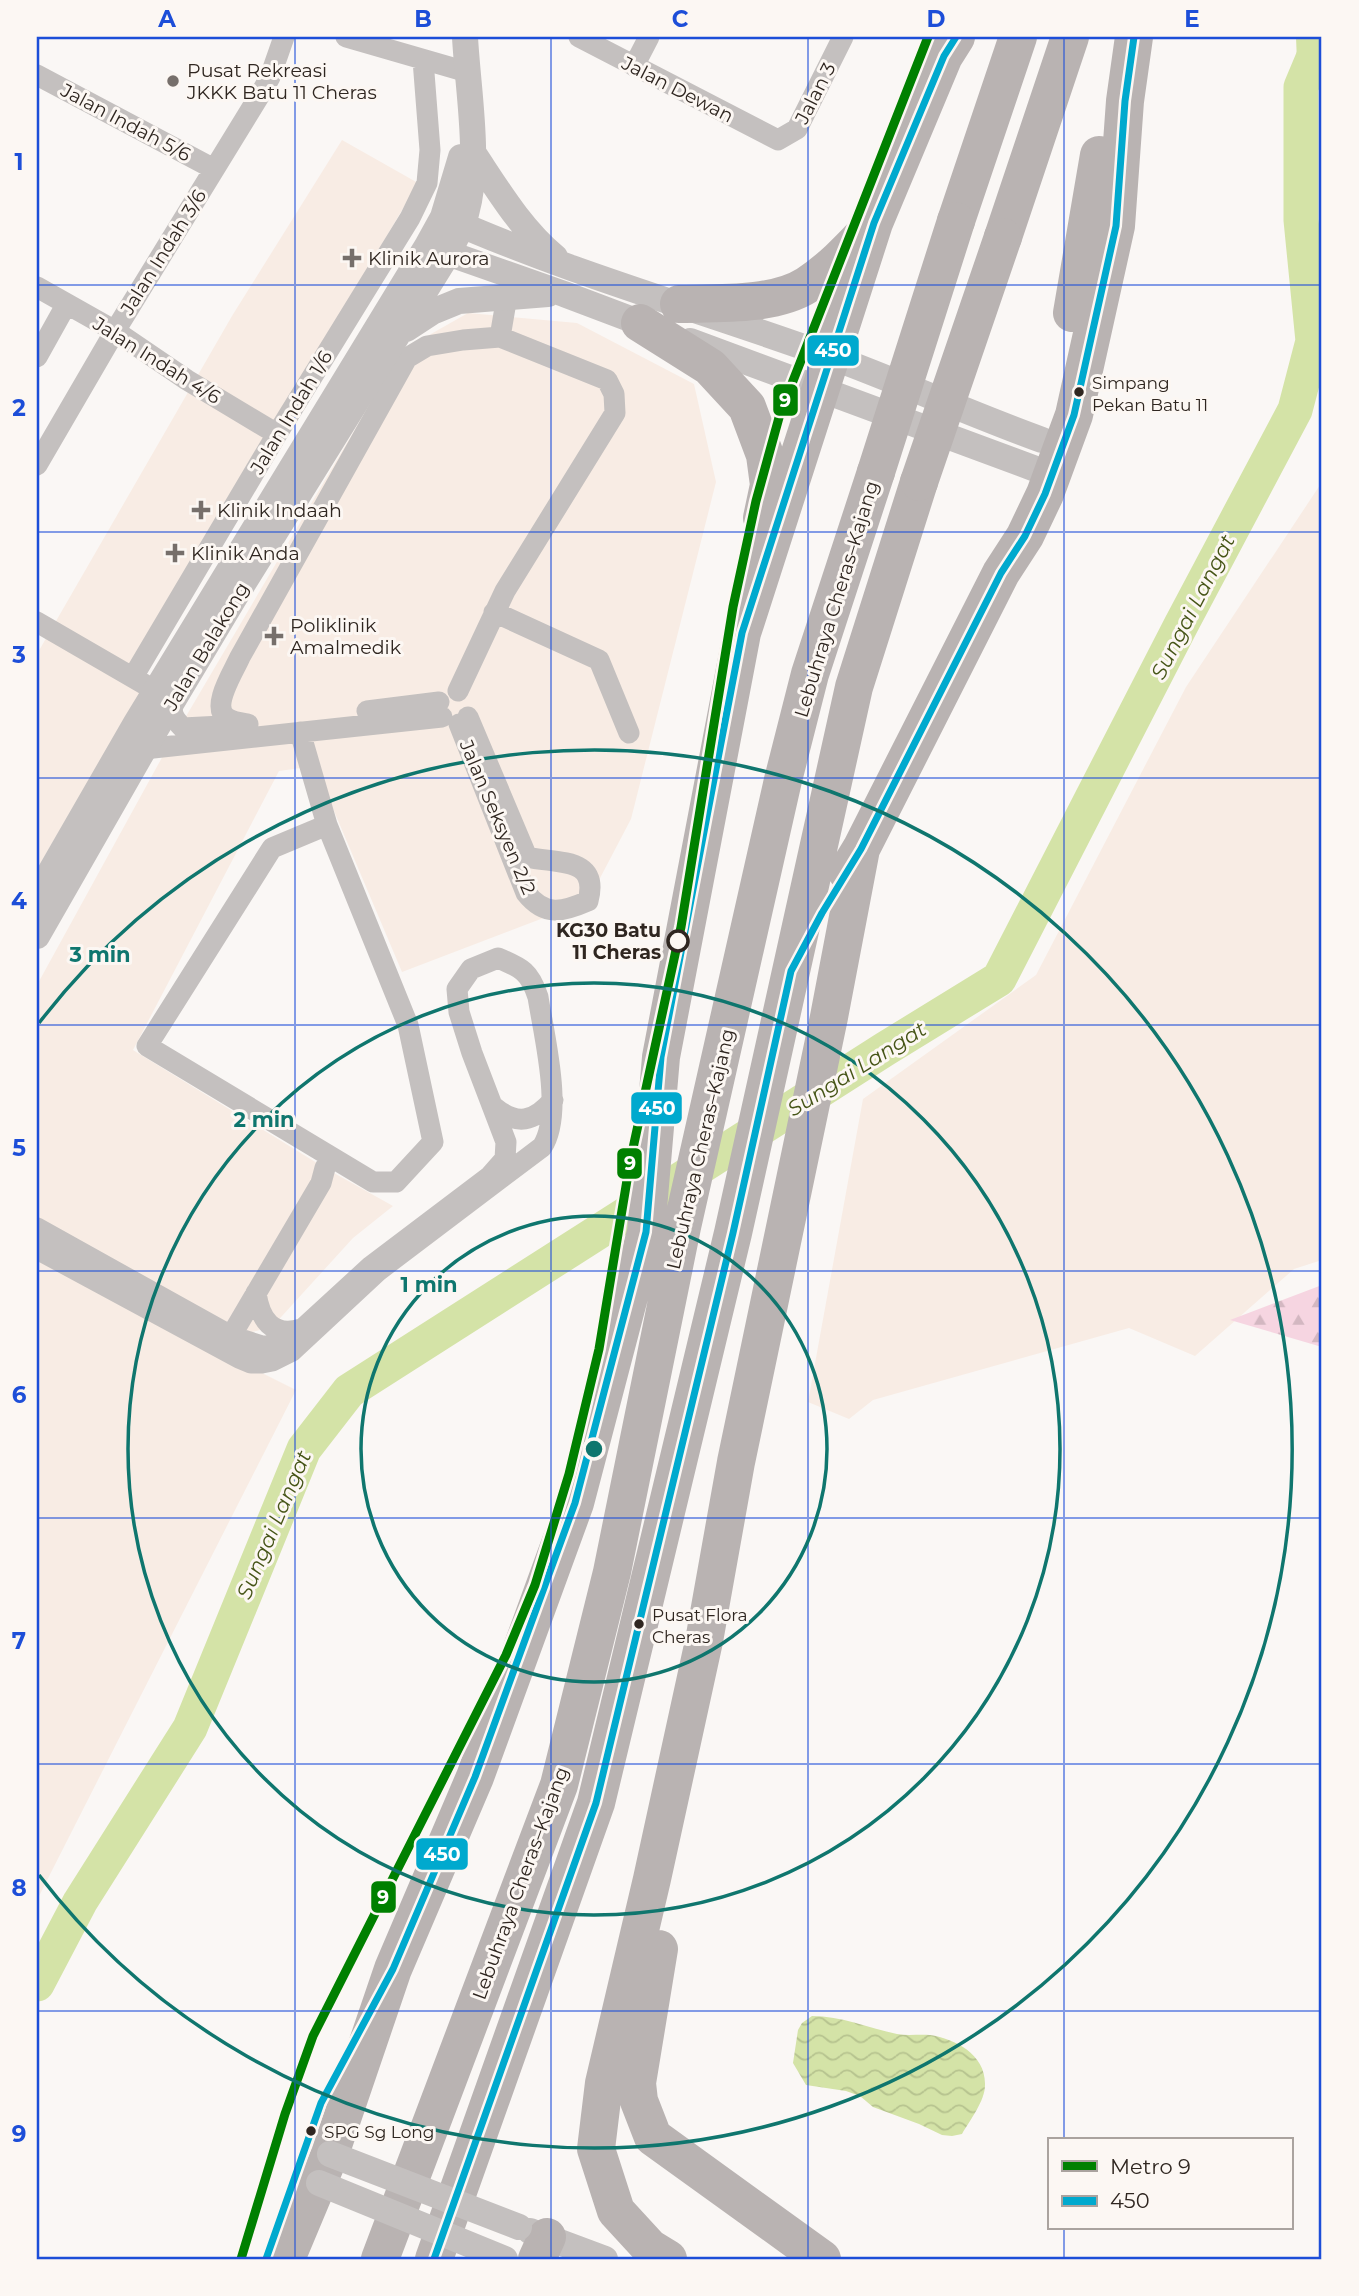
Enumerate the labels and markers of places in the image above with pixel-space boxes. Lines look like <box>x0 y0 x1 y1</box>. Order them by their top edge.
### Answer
place label: Pusat Rekreasi JKKK Batu 11 Cheras <box>186 59 377 104</box>
marker: Pusat Rekreasi JKKK Batu 11 Cheras <box>165 73 181 89</box>
place label: Klinik Aurora <box>368 247 490 270</box>
marker: Klinik Aurora <box>342 248 362 268</box>
place label: Simpang Pekan Batu 11 <box>1092 373 1208 415</box>
marker: Simpang Pekan Batu 11 <box>1072 385 1086 399</box>
place label: Klinik Indaah <box>217 499 342 522</box>
marker: Klinik Indaah <box>191 500 211 520</box>
place label: Klinik Anda <box>191 542 300 565</box>
marker: Klinik Anda <box>165 543 185 563</box>
place label: Poliklinik Amalmedik <box>290 614 402 659</box>
marker: Poliklinik Amalmedik <box>264 626 284 646</box>
place label: KG30 Batu 11 Cheras <box>556 919 661 964</box>
marker: KG30 Batu 11 Cheras <box>667 930 689 952</box>
centre of rings <box>582 1437 606 1461</box>
place label: Pusat Flora Cheras <box>652 1605 747 1647</box>
marker: Pusat Flora Cheras <box>632 1617 646 1631</box>
place label: SPG Sg Long <box>324 2122 435 2142</box>
marker: SPG Sg Long <box>304 2124 318 2138</box>

